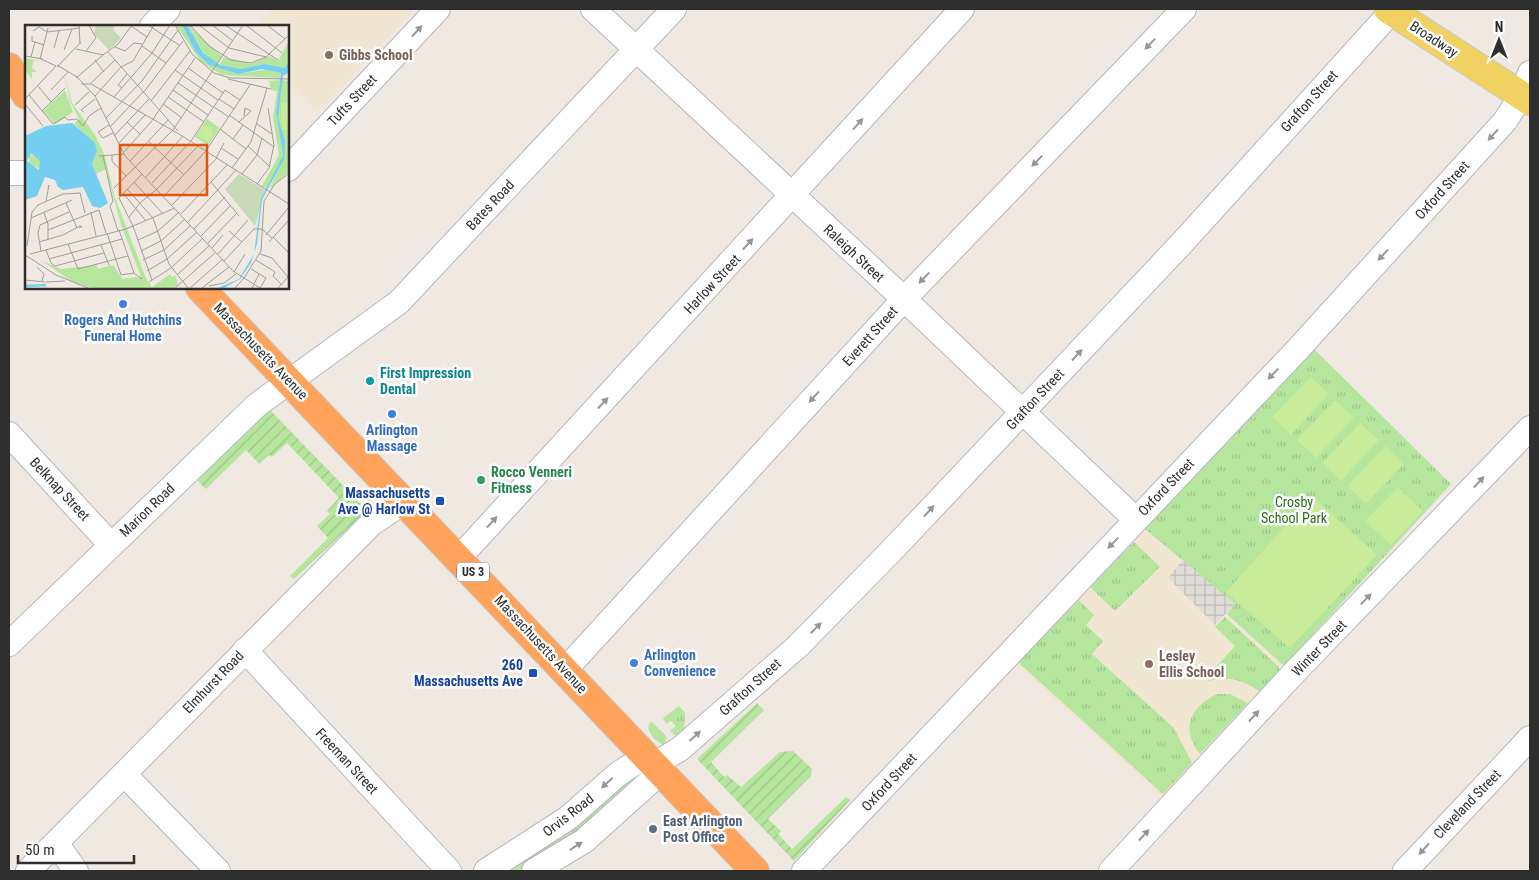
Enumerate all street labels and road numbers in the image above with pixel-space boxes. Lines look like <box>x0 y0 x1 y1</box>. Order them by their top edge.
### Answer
street label: Broadway <box>1407 18 1461 61</box>
street label: Grafton Street <box>1277 67 1341 135</box>
street label: Tufts Street <box>324 71 380 129</box>
street label: Oxford Street <box>1412 157 1472 223</box>
street label: Bates Road <box>463 177 517 233</box>
street label: Raleigh Street <box>820 221 888 285</box>
street label: Harlow Street <box>681 251 743 317</box>
street label: Massachusetts Avenue <box>211 299 311 403</box>
street label: Everett Street <box>839 303 901 369</box>
street label: Grafton Street <box>1003 365 1067 433</box>
street label: Belknap Street <box>27 454 93 524</box>
street label: Oxford Street <box>1135 455 1197 519</box>
street label: Marion Road <box>116 480 178 540</box>
road number: US 3 <box>457 562 489 582</box>
street label: Massachusetts Avenue <box>492 592 591 697</box>
street label: Winter Street <box>1288 617 1350 679</box>
street label: Elmhurst Road <box>179 648 247 716</box>
street label: Grafton Street <box>716 655 784 719</box>
street label: Freeman Street <box>313 725 381 797</box>
street label: Oxford Street <box>858 750 920 814</box>
street label: Cleveland Street <box>1430 766 1504 842</box>
street label: Orvis Road <box>540 790 596 840</box>

